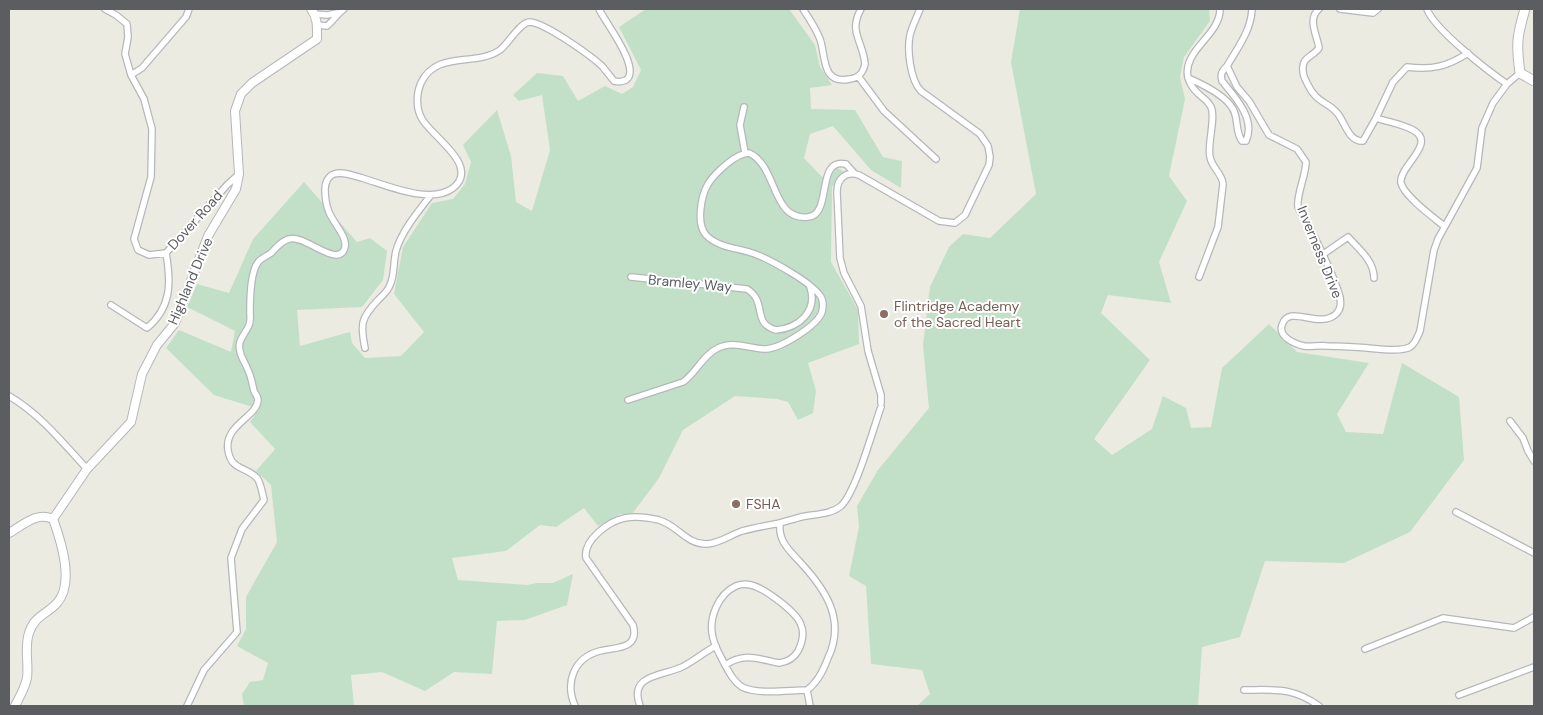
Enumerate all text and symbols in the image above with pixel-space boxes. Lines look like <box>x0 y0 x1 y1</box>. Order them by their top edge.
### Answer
street label: Dover Road <box>164 186 226 254</box>
street label: Inverness Drive <box>1293 203 1347 301</box>
street label: Highland Drive <box>164 235 217 327</box>
street label: Bramley Way <box>647 270 733 296</box>
place label: Flintridge Academy of the Sacred Heart <box>894 297 1021 331</box>
marker: Flintridge Academy of the Sacred Heart <box>878 308 890 320</box>
place label: FSHA <box>746 495 780 513</box>
marker: FSHA <box>730 498 742 510</box>

